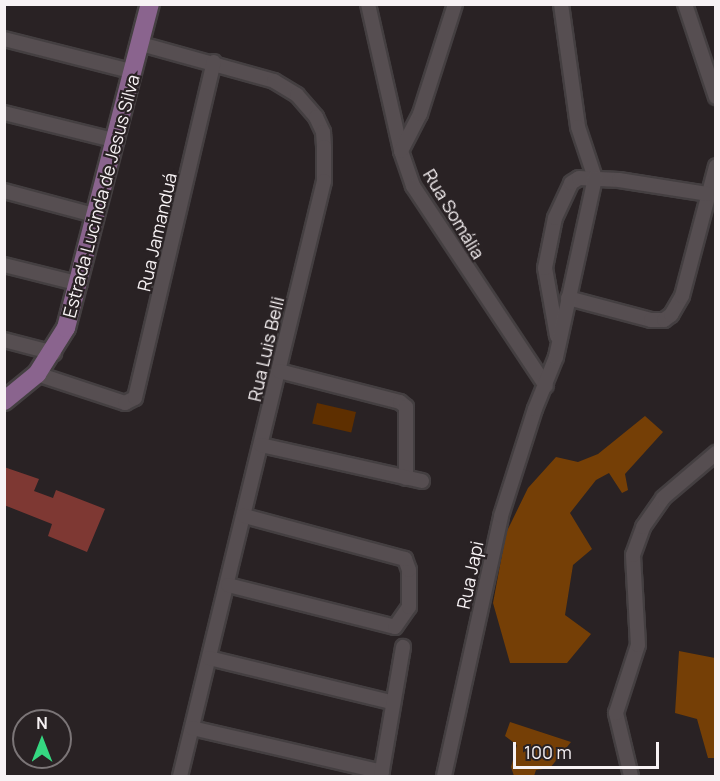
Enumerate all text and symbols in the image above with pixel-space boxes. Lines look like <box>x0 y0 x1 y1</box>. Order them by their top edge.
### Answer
street label: Estrada Lucinda de Jesus Silva <box>58 72 144 320</box>
street label: Rua Somália <box>419 165 489 263</box>
street label: Rua Jamanduá <box>133 171 181 293</box>
street label: Rua Luis Belli <box>243 294 289 404</box>
street label: Rua Japi <box>452 539 488 611</box>
north arrow <box>12 709 72 769</box>
text: N <box>36 712 48 734</box>
scale bar <box>516 730 662 768</box>
text: 100 m <box>524 740 572 764</box>

